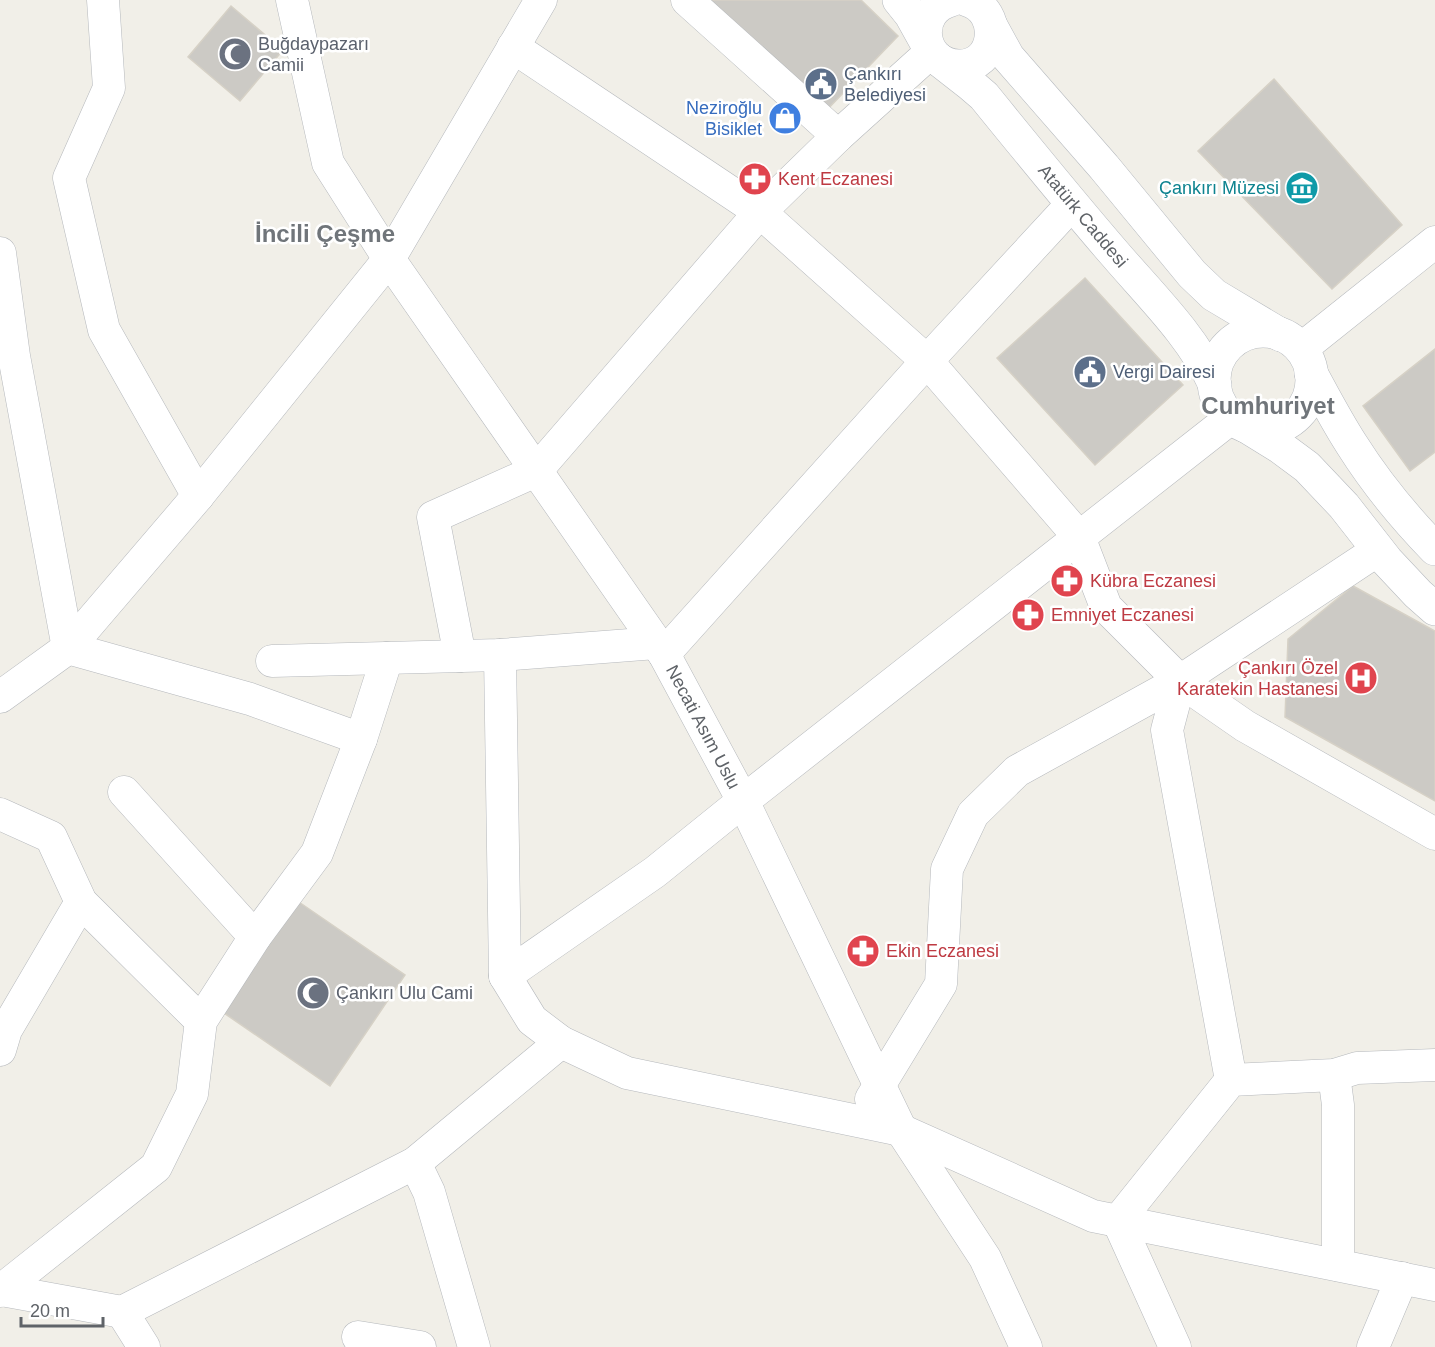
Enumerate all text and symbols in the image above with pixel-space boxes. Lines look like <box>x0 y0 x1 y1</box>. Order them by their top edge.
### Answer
place label: Buğdaypazarı Camii <box>258 34 369 75</box>
mosque icon: Buğdaypazarı Camii <box>217 36 253 72</box>
place label: Çankırı Belediyesi <box>844 64 926 105</box>
public building icon: Çankırı Belediyesi <box>803 66 839 102</box>
place label: Neziroğlu Bisiklet <box>686 98 762 139</box>
shop icon: Neziroğlu Bisiklet <box>767 100 803 136</box>
pharmacy icon: Kent Eczanesi <box>737 161 773 197</box>
street label: Atatürk Caddesi <box>1034 161 1132 271</box>
place label: Kent Eczanesi <box>778 169 893 189</box>
museum icon: Çankırı Müzesi <box>1284 170 1320 206</box>
place label: Çankırı Müzesi <box>1159 178 1279 198</box>
district label: İncili Çeşme <box>255 220 395 247</box>
public building icon: Vergi Dairesi <box>1072 354 1108 390</box>
place label: Vergi Dairesi <box>1113 362 1215 382</box>
district label: Cumhuriyet <box>1201 392 1335 419</box>
pharmacy icon: Kübra Eczanesi <box>1049 563 1085 599</box>
place label: Kübra Eczanesi <box>1090 571 1216 591</box>
pharmacy icon: Emniyet Eczanesi <box>1010 597 1046 633</box>
place label: Emniyet Eczanesi <box>1051 605 1194 625</box>
place label: Çankırı Özel Karatekin Hastanesi <box>1177 658 1338 699</box>
hospital icon: Çankırı Özel Karatekin Hastanesi <box>1343 660 1379 696</box>
street label: Necati Asım Uslu <box>662 662 744 792</box>
pharmacy icon: Ekin Eczanesi <box>845 933 881 969</box>
place label: Ekin Eczanesi <box>886 941 999 961</box>
mosque icon: Çankırı Ulu Cami <box>295 975 331 1011</box>
place label: Çankırı Ulu Cami <box>336 983 473 1003</box>
scale bar <box>21 1290 104 1328</box>
text: 20 m <box>30 1301 70 1321</box>

